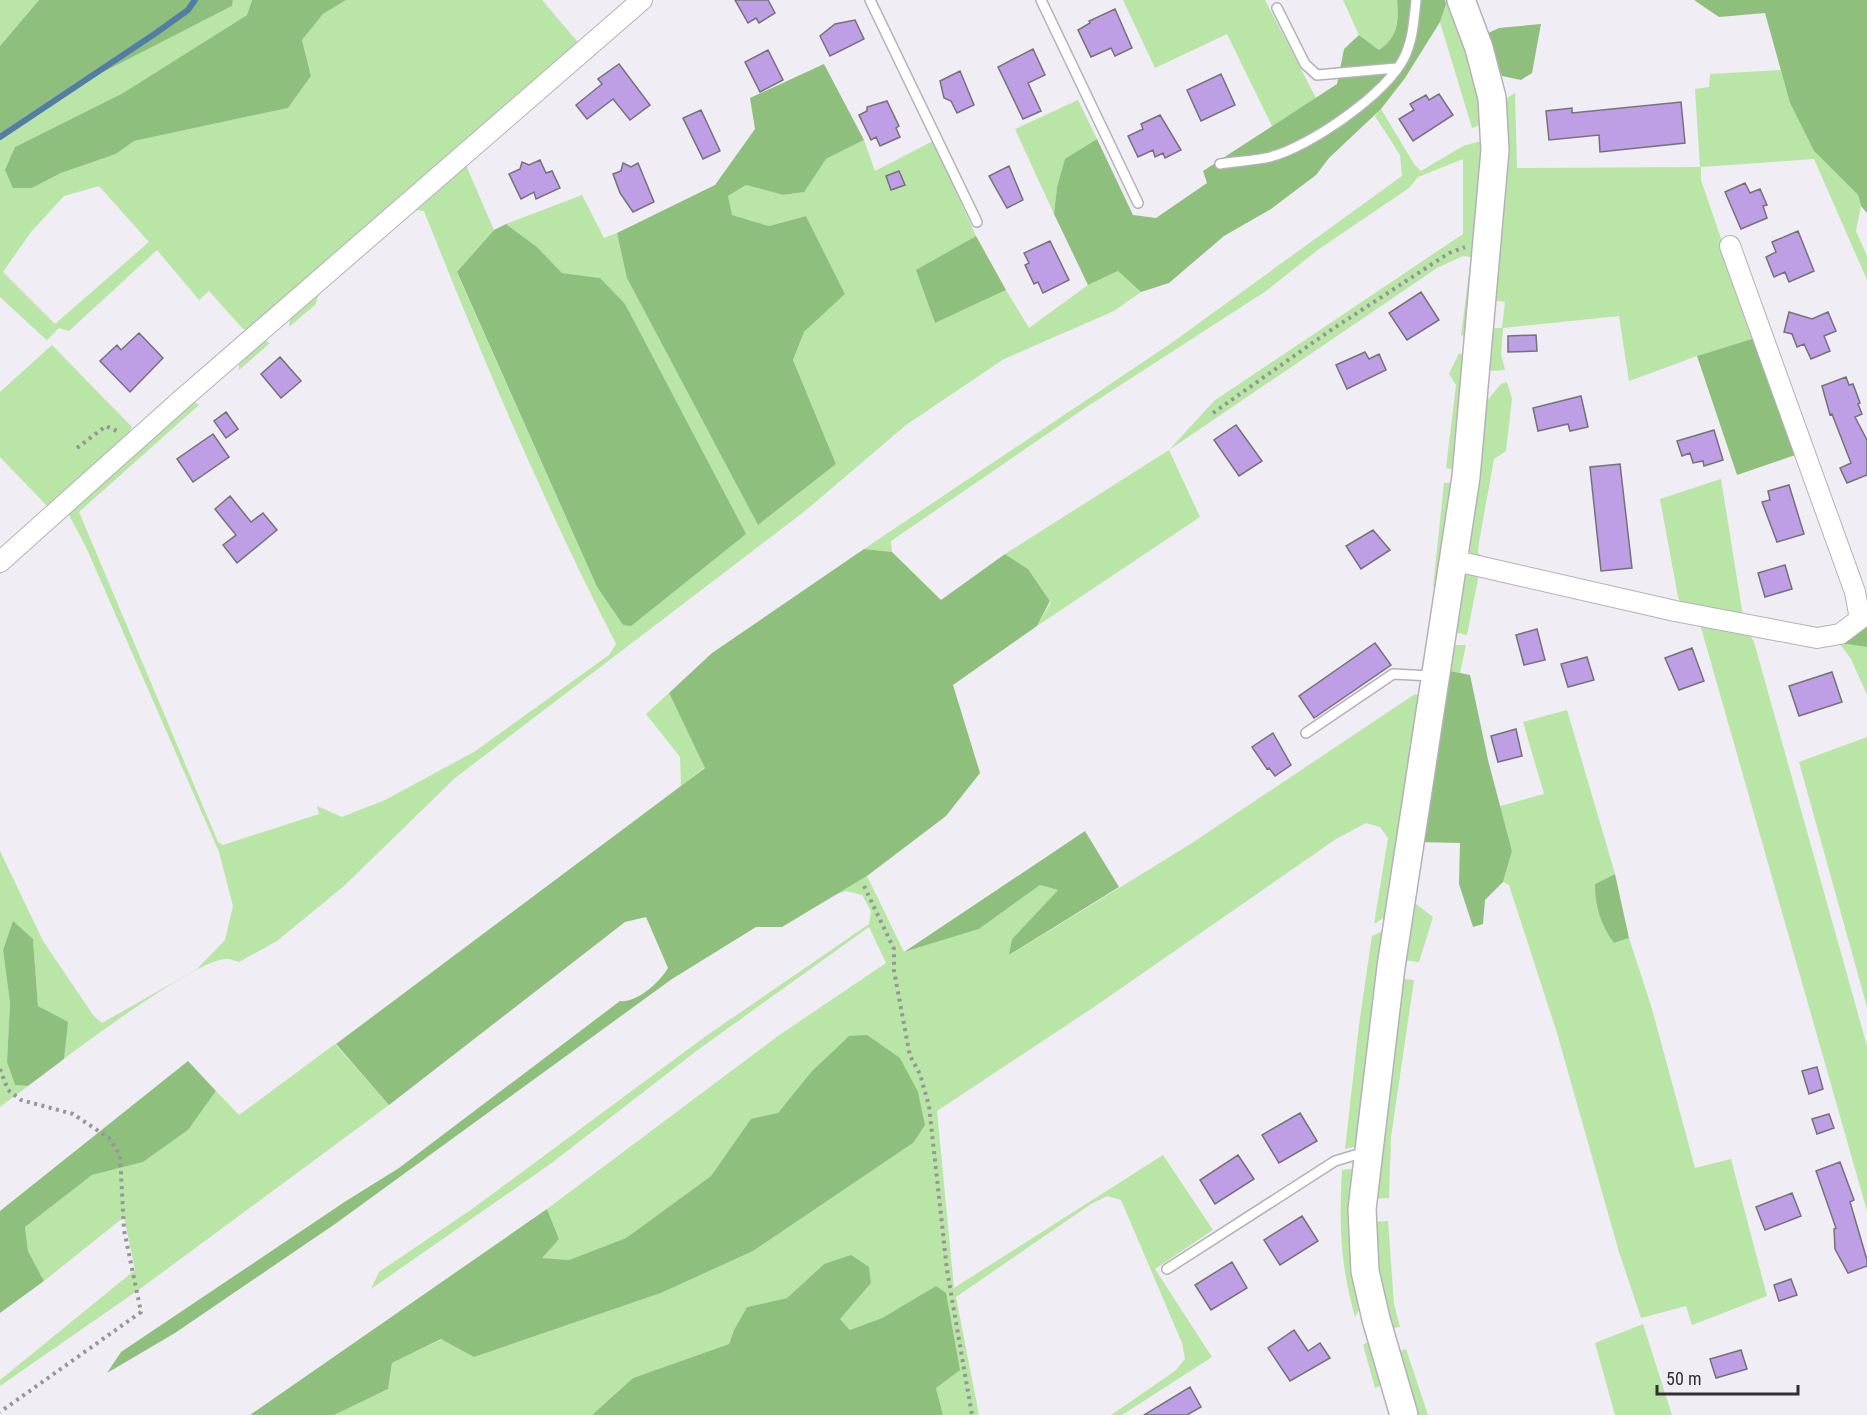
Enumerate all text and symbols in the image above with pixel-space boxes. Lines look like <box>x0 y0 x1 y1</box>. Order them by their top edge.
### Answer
scale bar <box>1657 1358 1798 1396</box>
text: 50 m <box>1666 1368 1701 1389</box>

